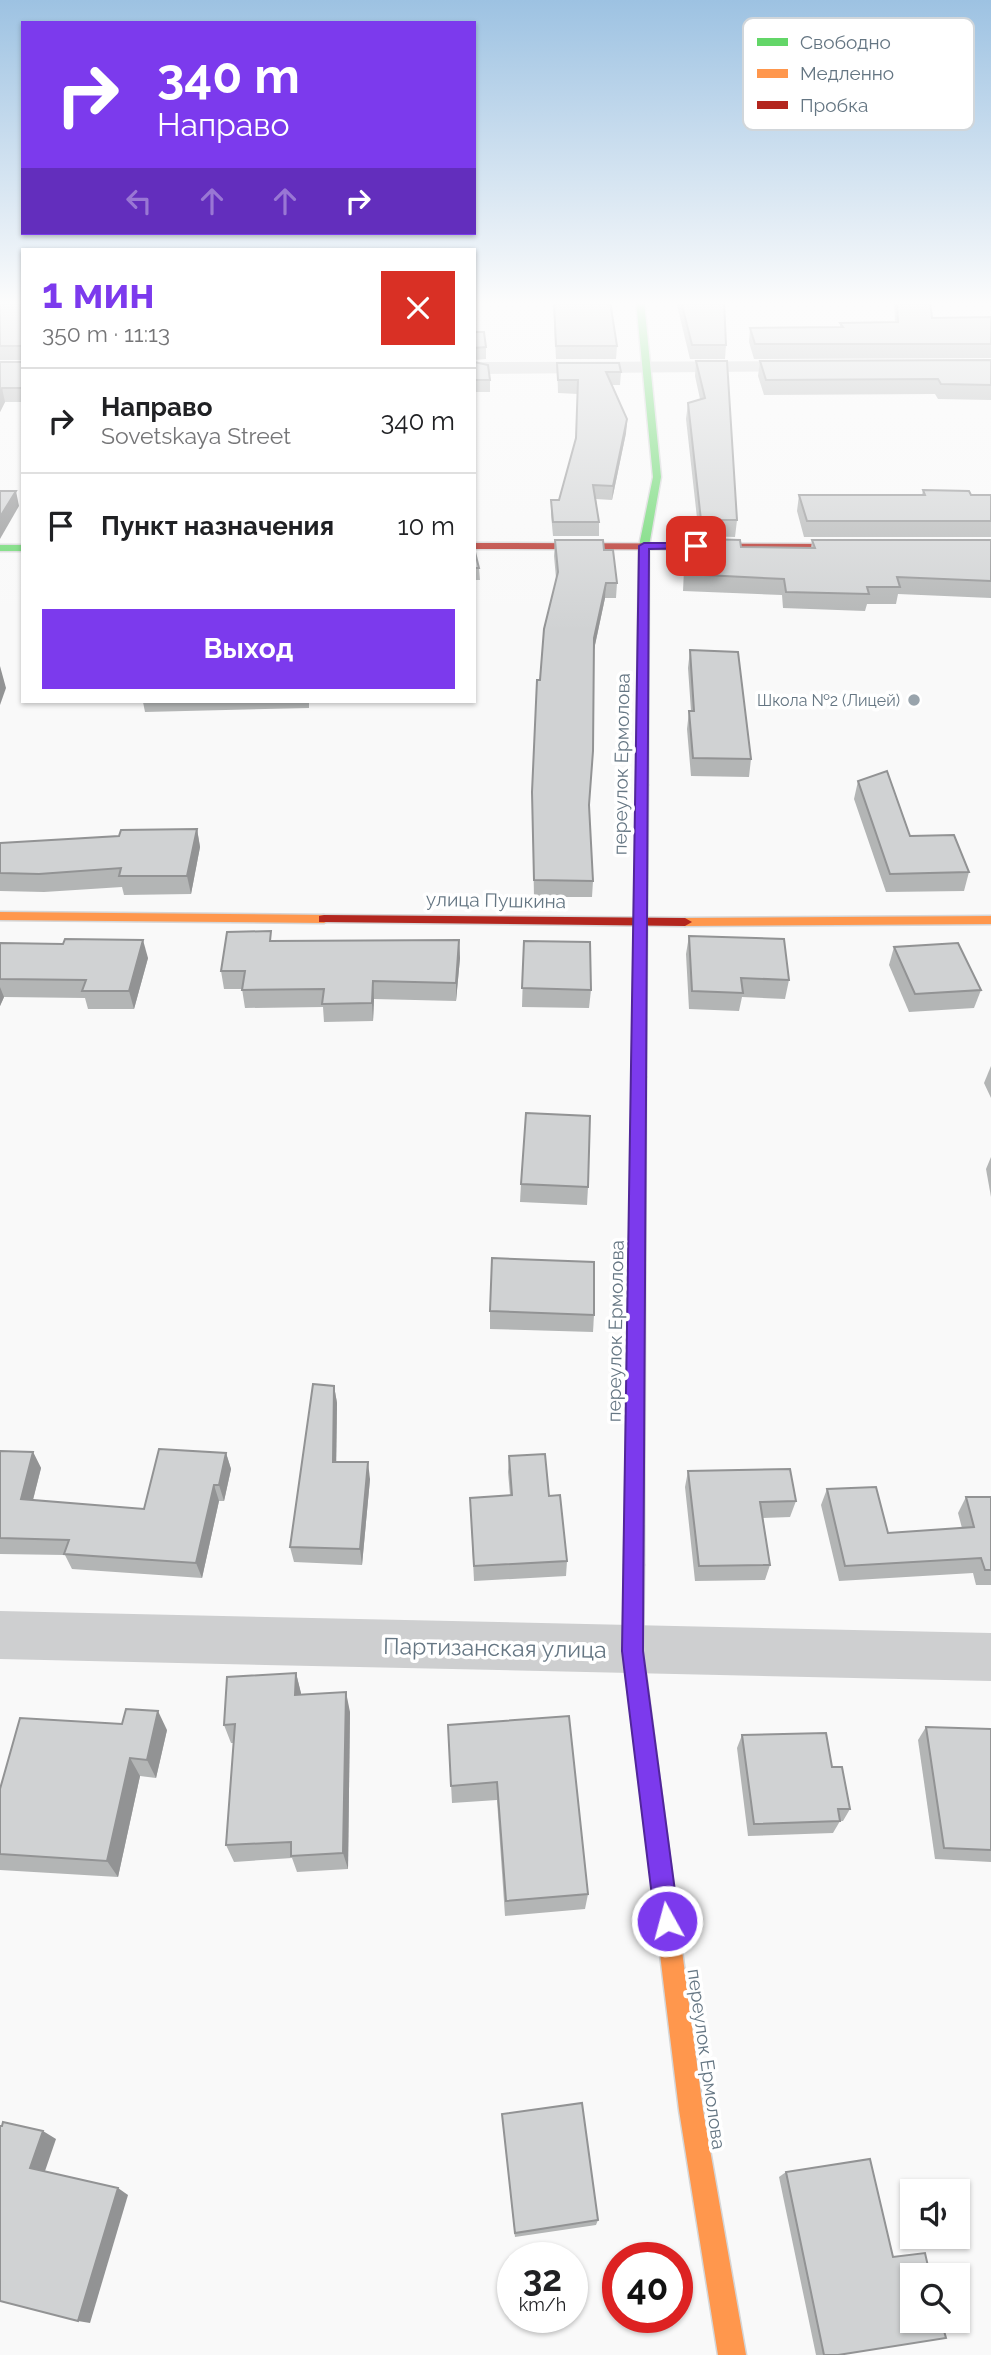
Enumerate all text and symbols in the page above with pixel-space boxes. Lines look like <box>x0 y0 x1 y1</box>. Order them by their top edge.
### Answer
legend <box>743 18 974 130</box>
text: Свободно <box>800 31 891 53</box>
text: 340 m <box>157 47 300 104</box>
icon: right <box>42 49 133 140</box>
text: Медленно <box>800 62 894 84</box>
text: Пробка <box>800 94 868 116</box>
text: Направо <box>157 106 289 143</box>
icon: left <box>120 182 158 220</box>
icon: ahead <box>193 182 231 220</box>
icon: ahead <box>266 182 304 220</box>
icon: right <box>339 182 377 220</box>
text: 1 мин <box>42 269 155 318</box>
button: close <box>381 271 455 345</box>
text: 350 m · 11:13 <box>42 320 170 347</box>
text: Направо <box>101 392 212 422</box>
icon: right <box>42 402 80 440</box>
text: 340 m <box>380 406 455 436</box>
text: Sovetskaya Street <box>101 422 291 449</box>
icon: arrive <box>42 507 80 545</box>
text: Пункт назначения <box>101 511 334 541</box>
text: 10 m <box>397 511 455 541</box>
pin <box>666 516 726 576</box>
icon: arrive <box>677 527 715 565</box>
button: Выход <box>42 609 455 689</box>
street label: переулок Ермолова <box>608 673 634 855</box>
place label: Школа №2 (Лицей) <box>757 691 900 710</box>
marker: Школа №2 (Лицей) <box>906 692 922 708</box>
street label: улица Пушкина <box>426 888 566 912</box>
street label: переулок Ермолова <box>602 1240 628 1422</box>
street label: Партизанская улица <box>383 1632 607 1663</box>
position arrow <box>630 1884 704 1958</box>
street label: переулок Ермолова <box>683 1967 731 2151</box>
map controls <box>900 2179 970 2333</box>
button: sound <box>900 2179 970 2249</box>
speed limit sign: 40 <box>602 2242 693 2333</box>
text: 32 <box>523 2258 562 2299</box>
button: search <box>900 2263 970 2333</box>
text: km/h <box>519 2294 566 2315</box>

